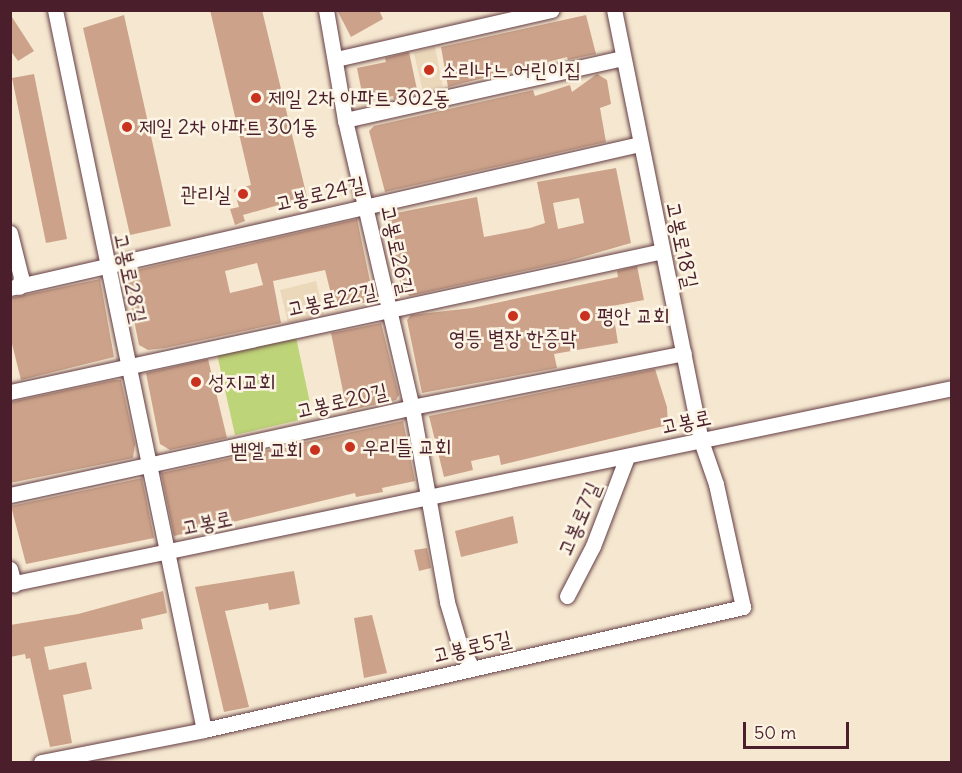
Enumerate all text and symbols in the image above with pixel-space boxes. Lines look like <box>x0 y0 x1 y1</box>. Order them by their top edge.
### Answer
place label: 소리나느 어린이집 <box>441 57 581 83</box>
marker: 소리나느 어린이집 <box>422 63 436 77</box>
place label: 제일 2차 아파트 302동 <box>268 85 450 111</box>
marker: 제일 2차 아파트 302동 <box>249 91 263 105</box>
place label: 제일 2차 아파트 301동 <box>139 114 318 140</box>
marker: 제일 2차 아파트 301동 <box>120 120 134 134</box>
street label: 고봉로24길 <box>273 171 367 217</box>
place label: 관리실 <box>180 181 231 207</box>
marker: 관리실 <box>236 187 250 201</box>
street label: 고봉로18길 <box>661 199 703 291</box>
street label: 고봉로26길 <box>375 203 419 297</box>
street label: 고봉로28길 <box>108 231 152 325</box>
street label: 고봉로22길 <box>285 278 379 322</box>
place label: 평안 교회 <box>597 303 670 329</box>
marker: 영등 별장 한증막 <box>506 309 520 323</box>
marker: 평안 교회 <box>578 309 592 323</box>
place label: 영등 별장 한증막 <box>449 325 577 351</box>
place label: 성지교회 <box>208 369 276 395</box>
marker: 성지교회 <box>189 375 203 389</box>
street label: 고봉로20길 <box>294 378 390 424</box>
street label: 고봉로 <box>659 404 713 440</box>
place label: 우리들 교회 <box>362 434 451 460</box>
place label: 벧엘 교회 <box>230 437 303 463</box>
marker: 우리들 교회 <box>343 440 357 454</box>
marker: 벧엘 교회 <box>308 443 322 457</box>
street label: 고봉로7길 <box>552 478 606 560</box>
street label: 고봉로 <box>180 505 234 541</box>
street label: 고봉로5길 <box>430 626 514 668</box>
scale bar <box>746 710 852 748</box>
text: 50 m <box>754 721 796 744</box>

